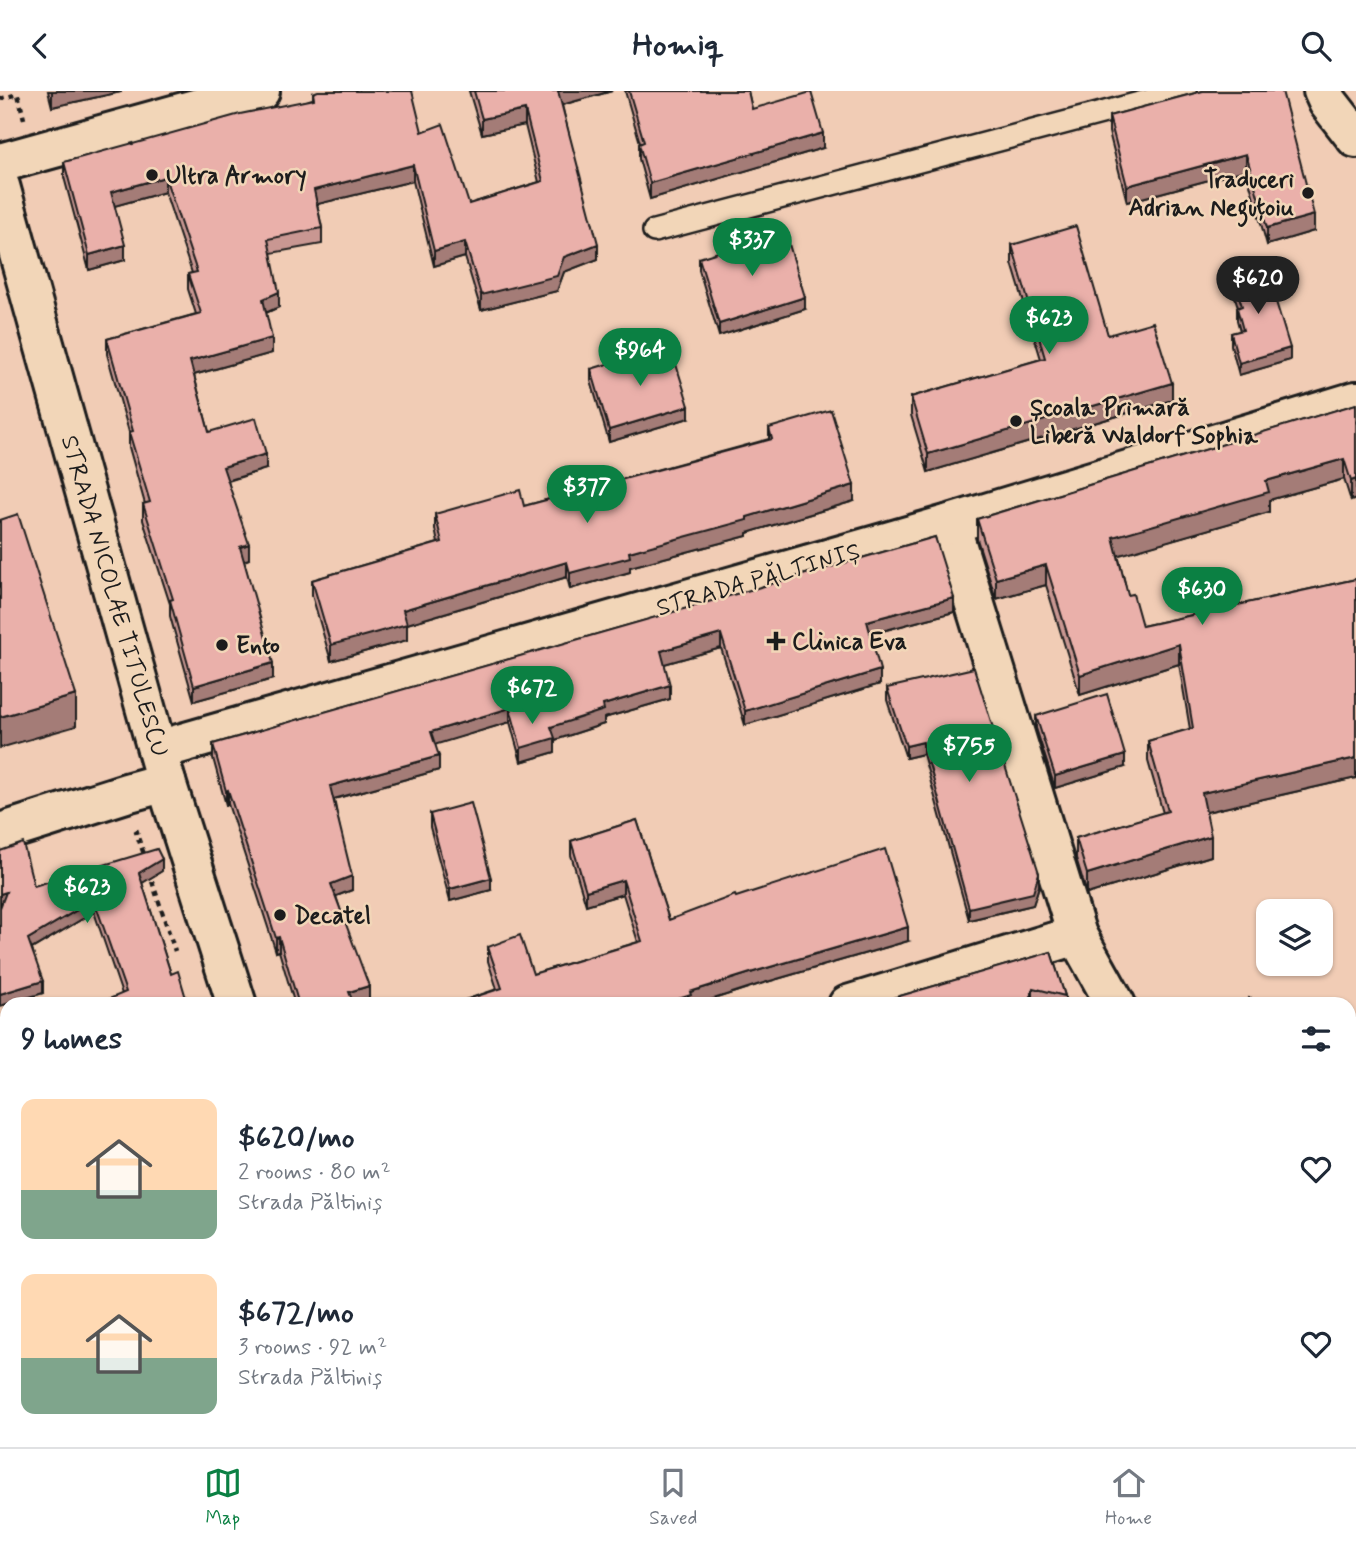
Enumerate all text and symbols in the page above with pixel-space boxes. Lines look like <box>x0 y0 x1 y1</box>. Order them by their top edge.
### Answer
text: Homiq <box>632 25 724 67</box>
icon: back <box>21 27 59 65</box>
icon: search <box>1297 27 1335 65</box>
place label: Ultra Armory <box>166 161 307 192</box>
place label: Traduceri Adrian Neguțoiu <box>1128 165 1295 227</box>
marker: Ultra Armory <box>144 167 160 183</box>
marker: Traduceri Adrian Neguțoiu <box>1300 185 1316 201</box>
pin: $337 <box>711 219 793 278</box>
text: $337 <box>729 226 775 256</box>
pin: $620 <box>1217 257 1299 316</box>
text: $620 <box>1232 264 1284 294</box>
pin: $623 <box>1008 296 1090 356</box>
text: $623 <box>1026 304 1072 334</box>
pin: $964 <box>599 329 681 388</box>
text: $964 <box>614 336 666 366</box>
place label: Școala Primară Liberă Waldorf Sophia <box>1030 393 1258 452</box>
marker: Școala Primară Liberă Waldorf Sophia <box>1008 413 1024 429</box>
street label: STRADA NICOLAE TITULESCU <box>53 432 174 761</box>
pin: $377 <box>546 465 628 525</box>
text: $377 <box>563 473 611 503</box>
street label: STRADA PĂLTINIȘ <box>653 536 864 624</box>
pin: $630 <box>1161 567 1243 627</box>
text: $630 <box>1178 575 1226 605</box>
place label: Clinica Eva <box>792 627 907 658</box>
place label: Ento <box>236 631 280 662</box>
marker: Clinica Eva <box>766 631 786 651</box>
marker: Ento <box>214 637 230 653</box>
pin: $672 <box>491 667 573 726</box>
text: $672 <box>507 674 557 704</box>
pin: $755 <box>928 725 1010 784</box>
text: $755 <box>943 732 995 762</box>
pin: $623 <box>46 865 128 925</box>
text: $623 <box>64 873 110 903</box>
map controls <box>1256 899 1333 976</box>
button: layers <box>1256 899 1333 976</box>
place label: Decatel <box>294 901 371 932</box>
marker: Decatel <box>272 907 288 923</box>
text: 9 homes <box>21 1020 122 1059</box>
icon: filters <box>1297 1020 1335 1058</box>
text: $620/mo <box>238 1119 355 1158</box>
icon: home <box>77 1127 161 1211</box>
icon: heart <box>1297 1150 1335 1188</box>
text: 2 rooms · 80 m² <box>238 1158 391 1188</box>
text: Strada Păltiniș <box>238 1188 382 1218</box>
text: $672/mo <box>238 1294 354 1333</box>
icon: home <box>77 1302 161 1386</box>
icon: heart <box>1297 1325 1335 1363</box>
text: 3 rooms · 92 m² <box>238 1333 387 1363</box>
text: Strada Păltiniș <box>238 1363 382 1393</box>
tab: Map <box>204 1464 242 1531</box>
tab: Saved <box>649 1464 697 1531</box>
tab: Home <box>1105 1464 1152 1531</box>

